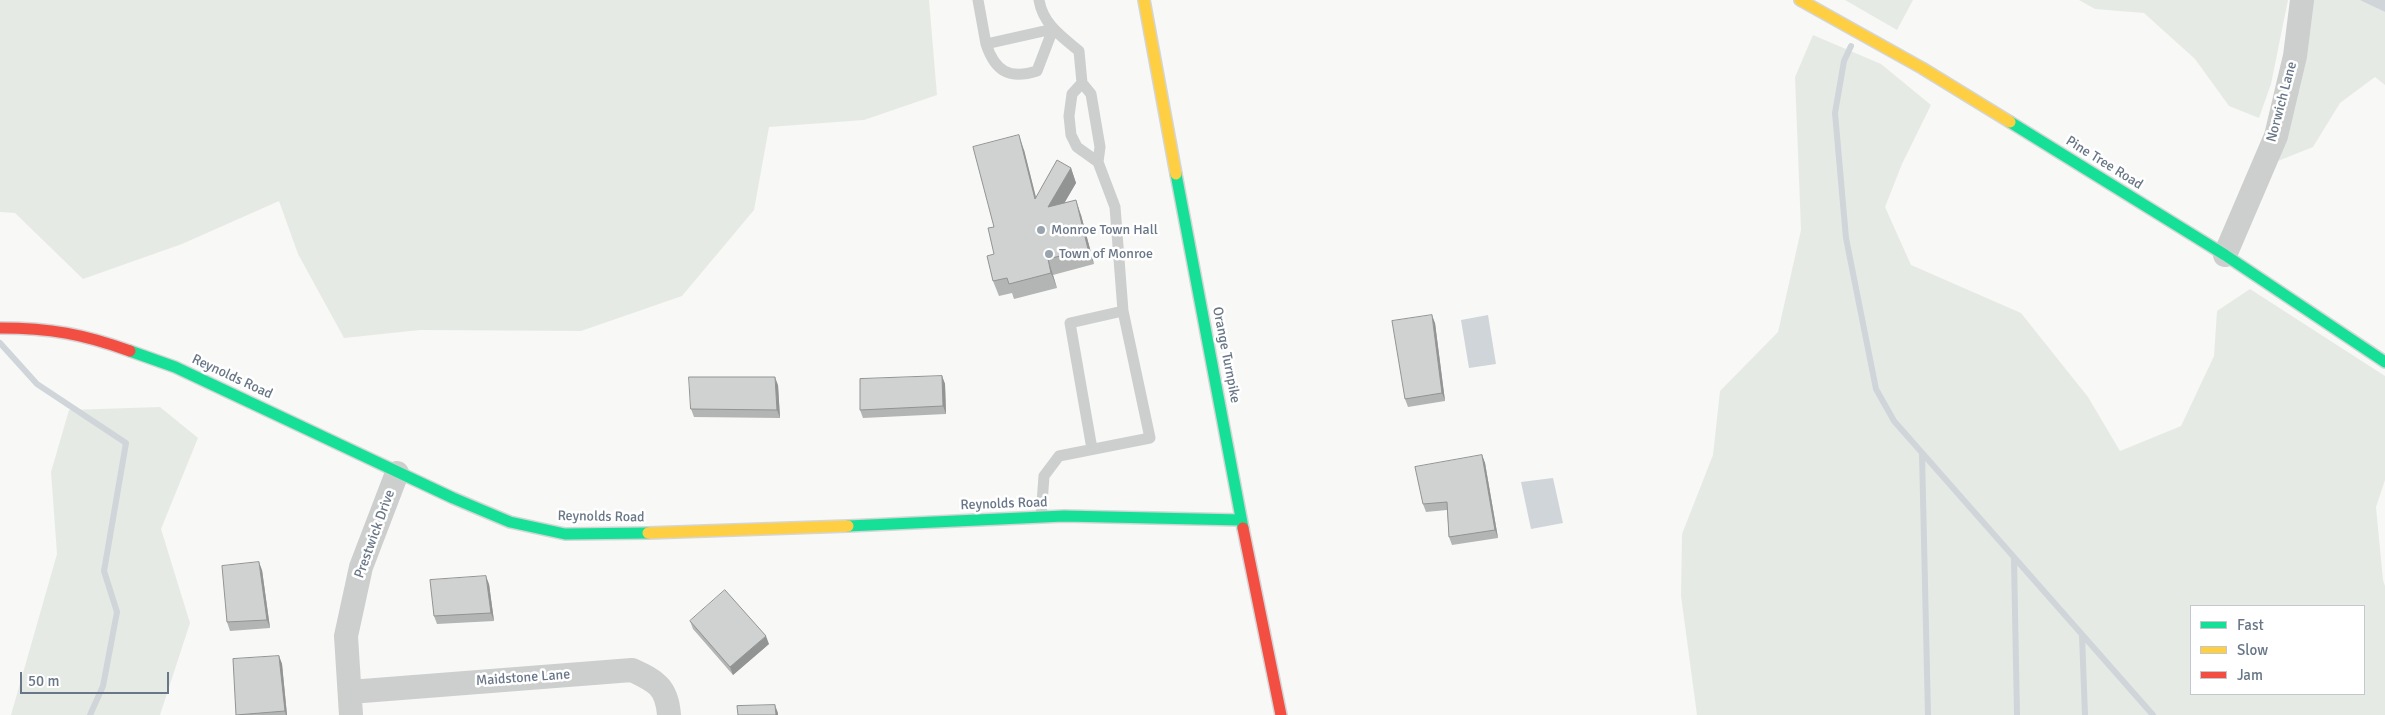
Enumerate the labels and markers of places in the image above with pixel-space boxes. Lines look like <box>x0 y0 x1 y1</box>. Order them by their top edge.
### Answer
place label: Monroe Town Hall <box>1051 222 1158 238</box>
marker: Monroe Town Hall <box>1035 224 1047 236</box>
place label: Town of Monroe <box>1059 246 1153 262</box>
marker: Town of Monroe <box>1043 248 1055 260</box>

